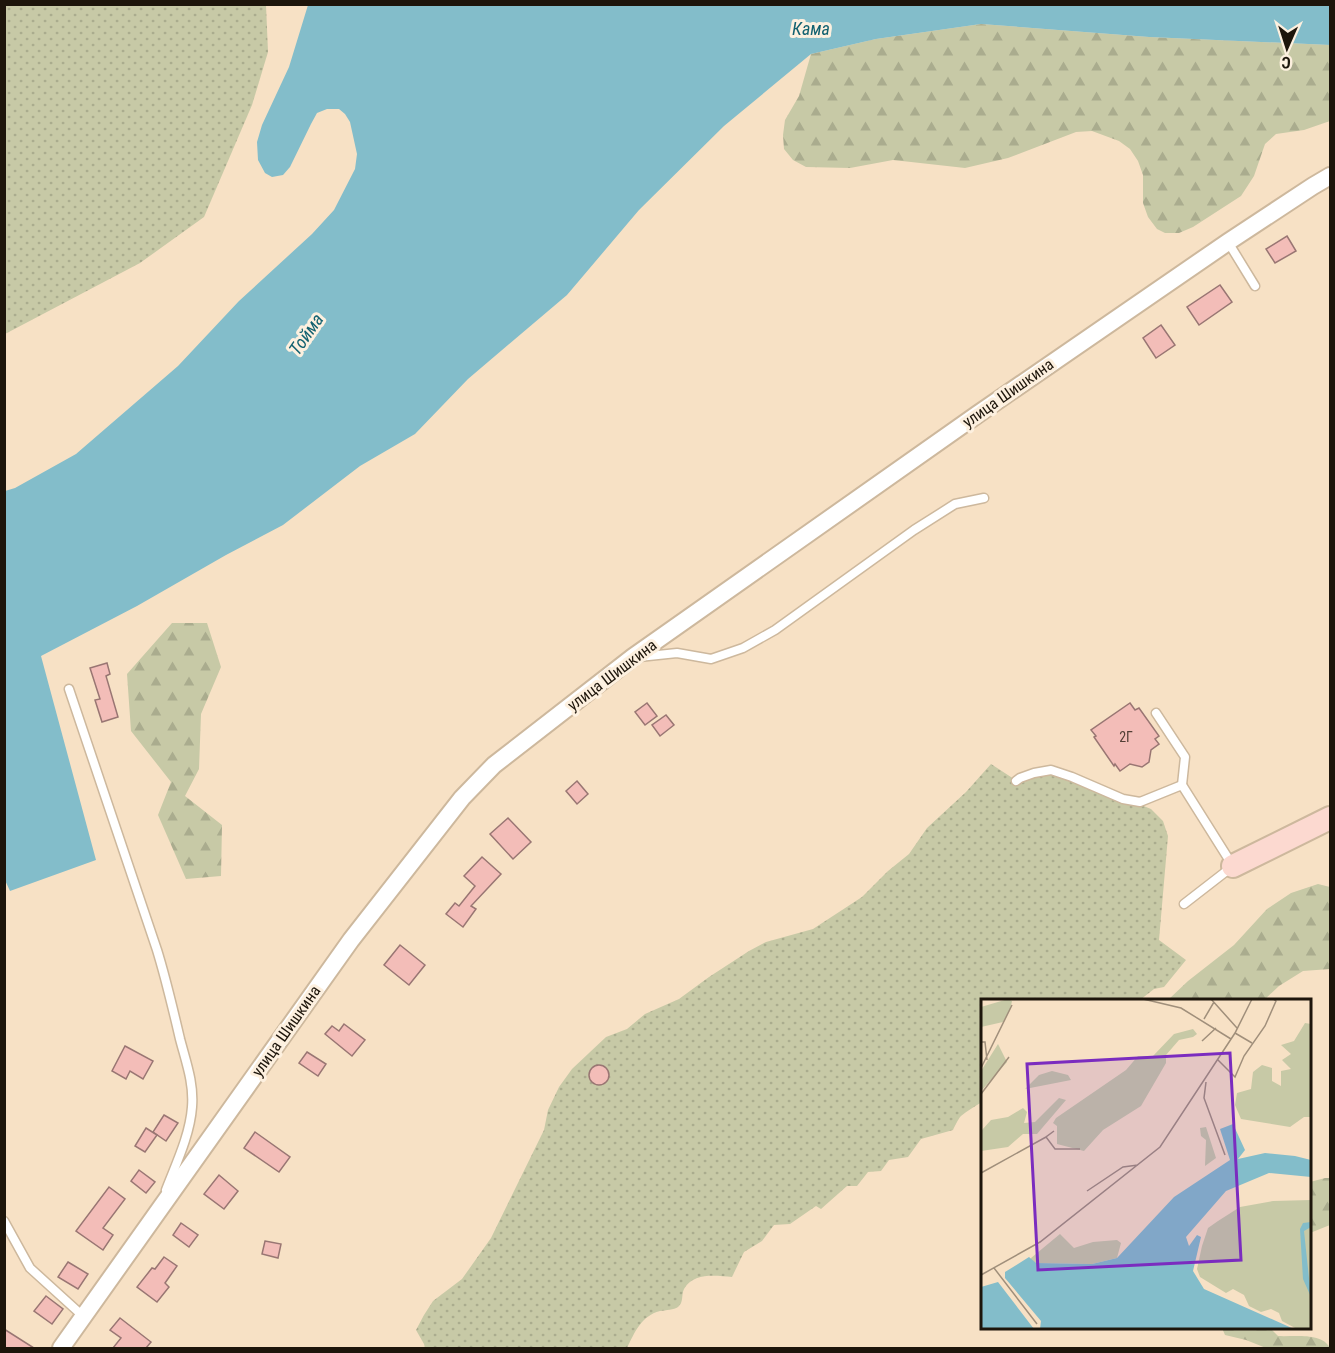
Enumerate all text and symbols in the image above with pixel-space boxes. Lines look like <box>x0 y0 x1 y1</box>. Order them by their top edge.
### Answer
water label: Кама <box>792 18 830 39</box>
north arrow <box>1257 18 1317 78</box>
text: С <box>1281 53 1291 72</box>
water label: Тойма <box>284 309 328 359</box>
street label: улица Шишкина <box>959 355 1057 431</box>
street label: улица Шишкина <box>564 635 660 715</box>
house number: 2Г <box>1119 729 1133 745</box>
street label: улица Шишкина <box>248 982 324 1080</box>
inset map <box>981 999 1311 1329</box>

